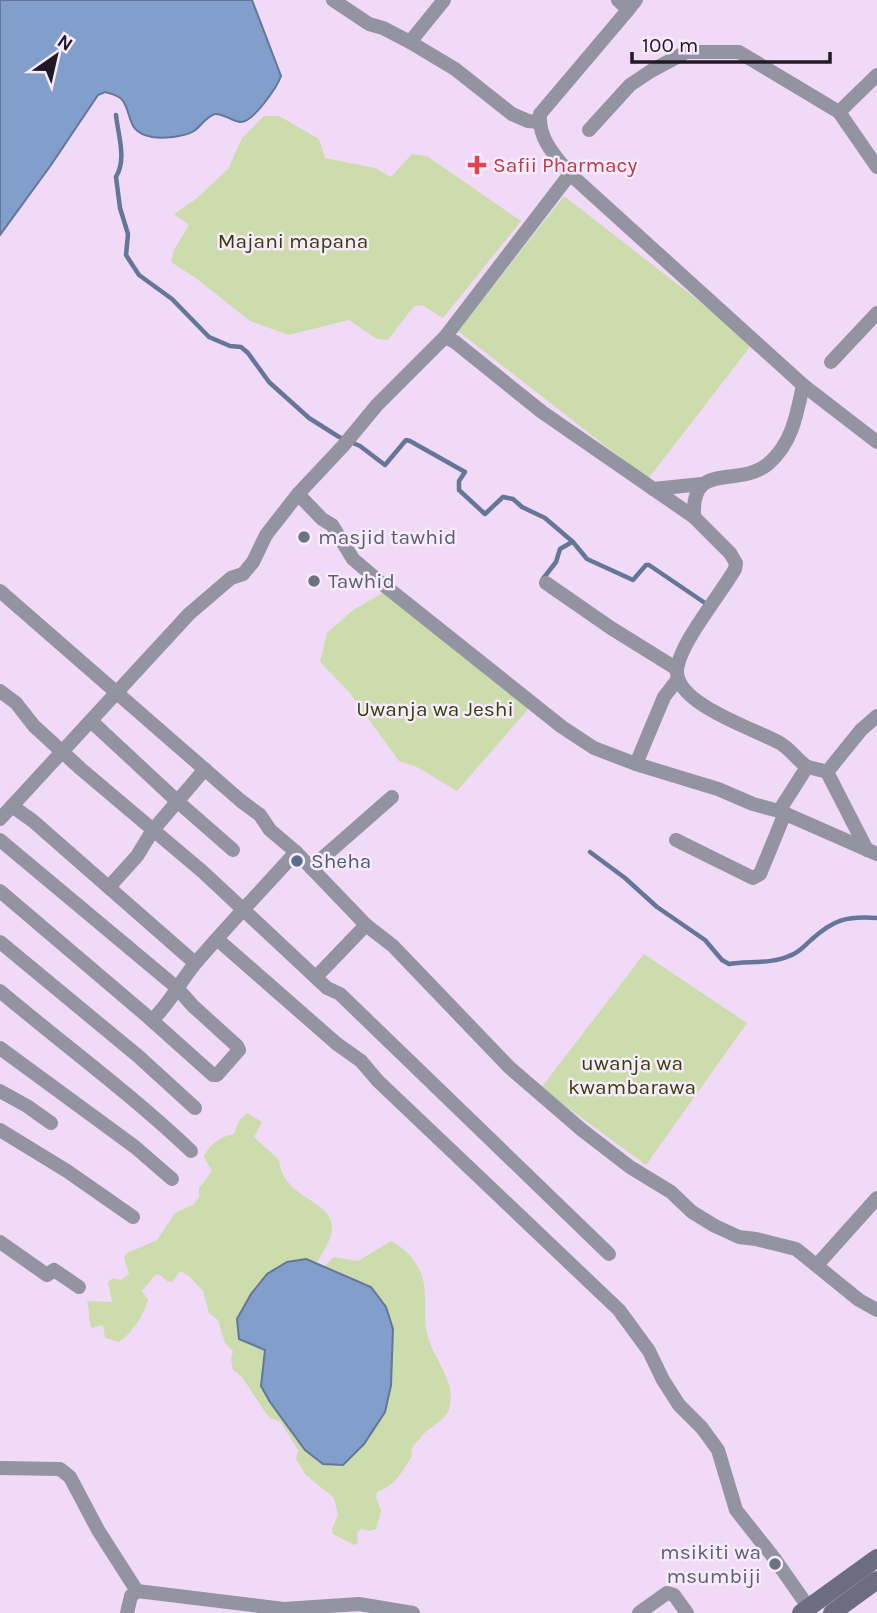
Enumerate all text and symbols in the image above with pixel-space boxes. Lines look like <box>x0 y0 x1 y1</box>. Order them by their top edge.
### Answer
north arrow <box>21 21 91 91</box>
scale bar <box>632 21 830 65</box>
text: N <box>53 30 77 56</box>
text: 100 m <box>642 33 699 57</box>
place label: Safii Pharmacy <box>493 153 637 177</box>
marker: Safii Pharmacy <box>467 155 487 175</box>
park label: Majani mapana <box>218 229 368 253</box>
place label: masjid tawhid <box>318 525 457 549</box>
marker: masjid tawhid <box>296 529 312 545</box>
place label: Tawhid <box>328 569 395 593</box>
marker: Tawhid <box>306 573 322 589</box>
park label: Uwanja wa Jeshi <box>356 697 514 721</box>
place label: Sheha <box>311 849 371 873</box>
marker: Sheha <box>289 853 305 869</box>
park label: uwanja wa kwambarawa <box>568 1051 696 1099</box>
place label: msikiti wa msumbiji <box>660 1540 761 1588</box>
marker: msikiti wa msumbiji <box>767 1556 783 1572</box>

